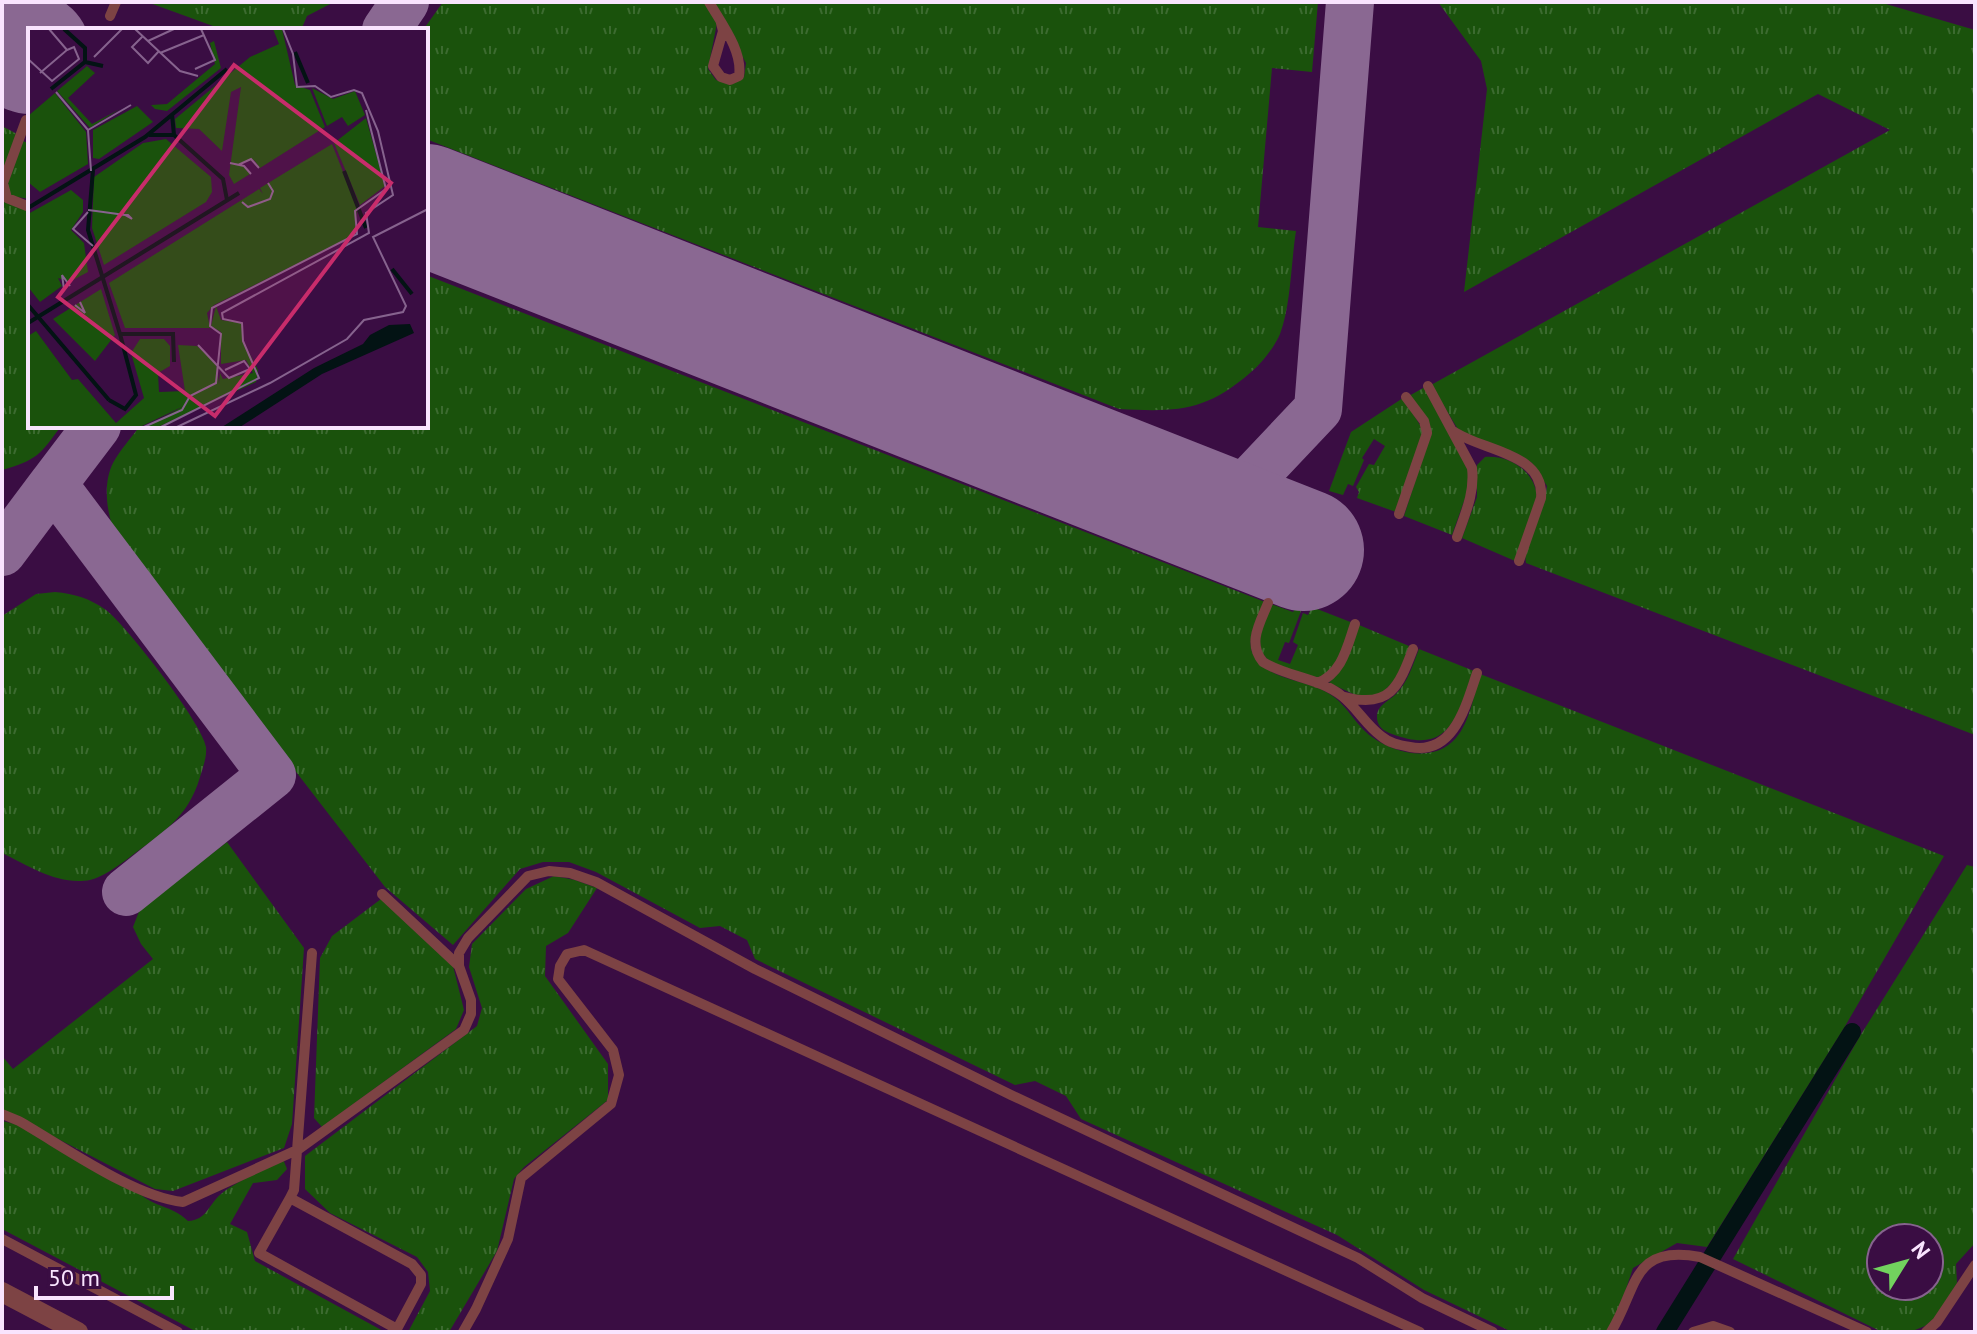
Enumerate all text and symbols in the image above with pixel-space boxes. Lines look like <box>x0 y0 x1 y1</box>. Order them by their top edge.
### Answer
inset map <box>28 28 428 428</box>
north arrow <box>1865 1222 1945 1302</box>
text: N <box>1905 1236 1937 1264</box>
scale bar <box>36 1250 172 1300</box>
text: 50 m <box>48 1262 100 1293</box>

